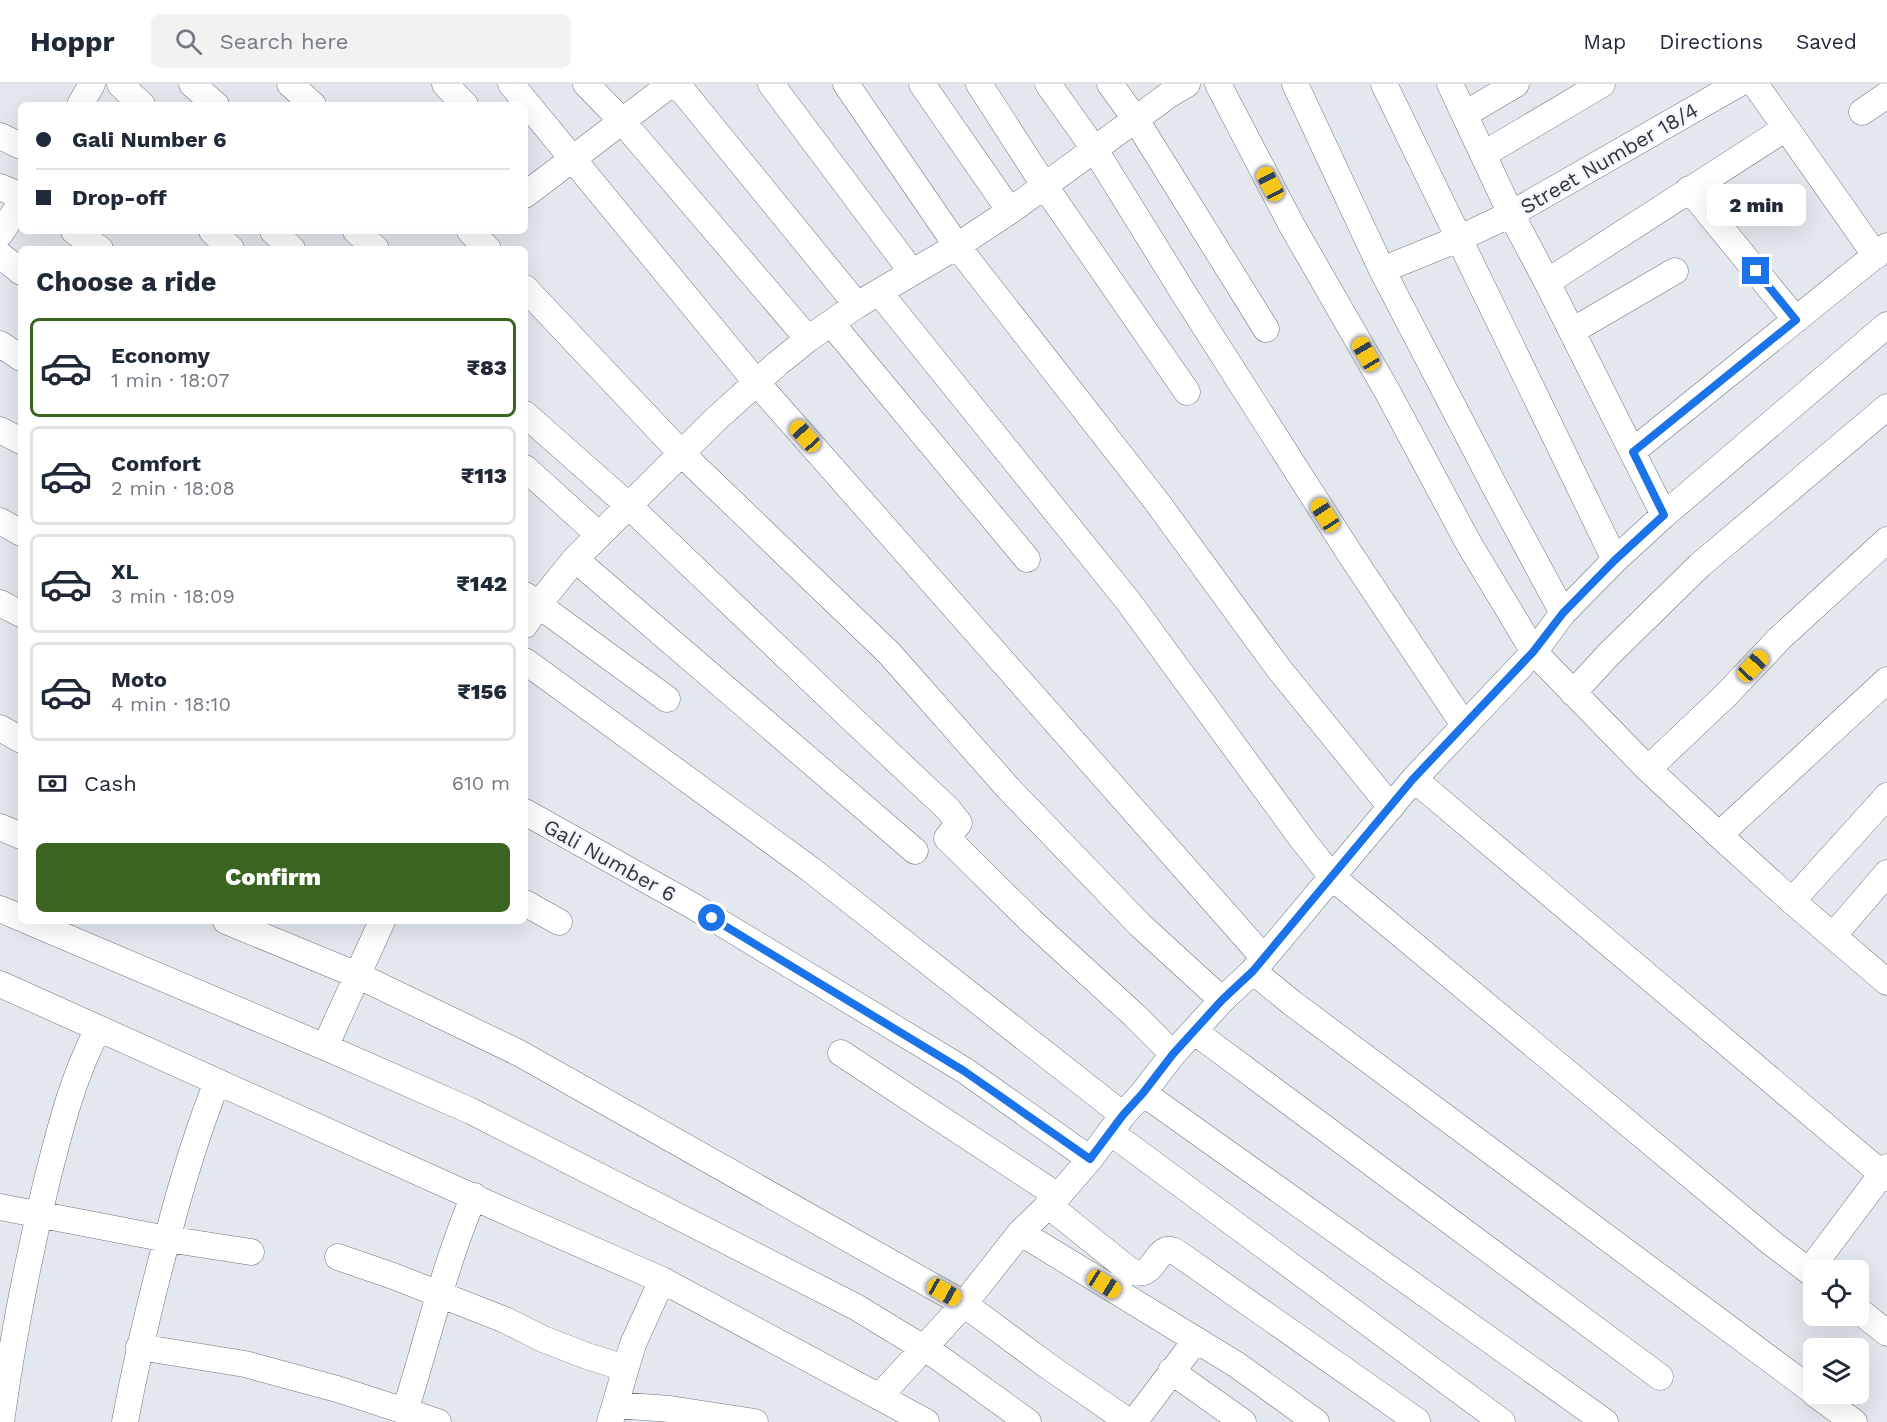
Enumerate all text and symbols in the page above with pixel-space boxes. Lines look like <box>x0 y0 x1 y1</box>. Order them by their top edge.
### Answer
search box <box>151 14 571 68</box>
text: Hoppr <box>30 25 115 58</box>
icon: search <box>172 25 205 58</box>
text: Search here <box>220 29 349 54</box>
text: Map <box>1583 29 1626 54</box>
text: Directions <box>1659 29 1763 54</box>
text: Saved <box>1796 29 1857 54</box>
street label: Street Number 18/4 <box>1516 97 1702 219</box>
text: Gali Number 6 <box>72 127 227 152</box>
car <box>1254 164 1286 204</box>
callout: 2 min <box>1706 184 1806 226</box>
text: Drop-off <box>72 185 167 210</box>
text: 2 min <box>1729 193 1784 217</box>
route end <box>1742 257 1769 284</box>
text: Choose a ride <box>36 266 216 298</box>
car <box>1349 334 1383 374</box>
icon: car <box>39 341 93 395</box>
text: Economy <box>111 343 210 368</box>
text: ₹83 <box>466 355 507 380</box>
text: 1 min · 18:07 <box>111 368 229 392</box>
car <box>786 417 824 455</box>
icon: car <box>39 449 93 503</box>
text: Comfort <box>111 451 201 476</box>
text: ₹113 <box>461 463 507 488</box>
text: 2 min · 18:08 <box>111 476 235 500</box>
car <box>1308 495 1342 535</box>
icon: car <box>39 557 93 611</box>
text: XL <box>111 559 139 584</box>
text: ₹142 <box>456 571 507 596</box>
text: 3 min · 18:09 <box>111 584 235 608</box>
car <box>1734 647 1772 685</box>
icon: car <box>39 665 93 719</box>
text: Moto <box>111 667 167 692</box>
text: ₹156 <box>457 679 507 704</box>
text: 4 min · 18:10 <box>111 692 231 716</box>
icon: cash <box>36 767 69 800</box>
text: Cash <box>84 771 137 796</box>
text: 610 m <box>452 771 510 795</box>
street label: Gali Number 6 <box>539 813 681 907</box>
button: Confirm <box>36 843 510 912</box>
route start <box>698 904 725 931</box>
map controls <box>1803 1260 1869 1404</box>
button: locate <box>1803 1260 1869 1326</box>
car <box>1084 1267 1124 1301</box>
car <box>924 1275 964 1309</box>
button: layers <box>1803 1338 1869 1404</box>

